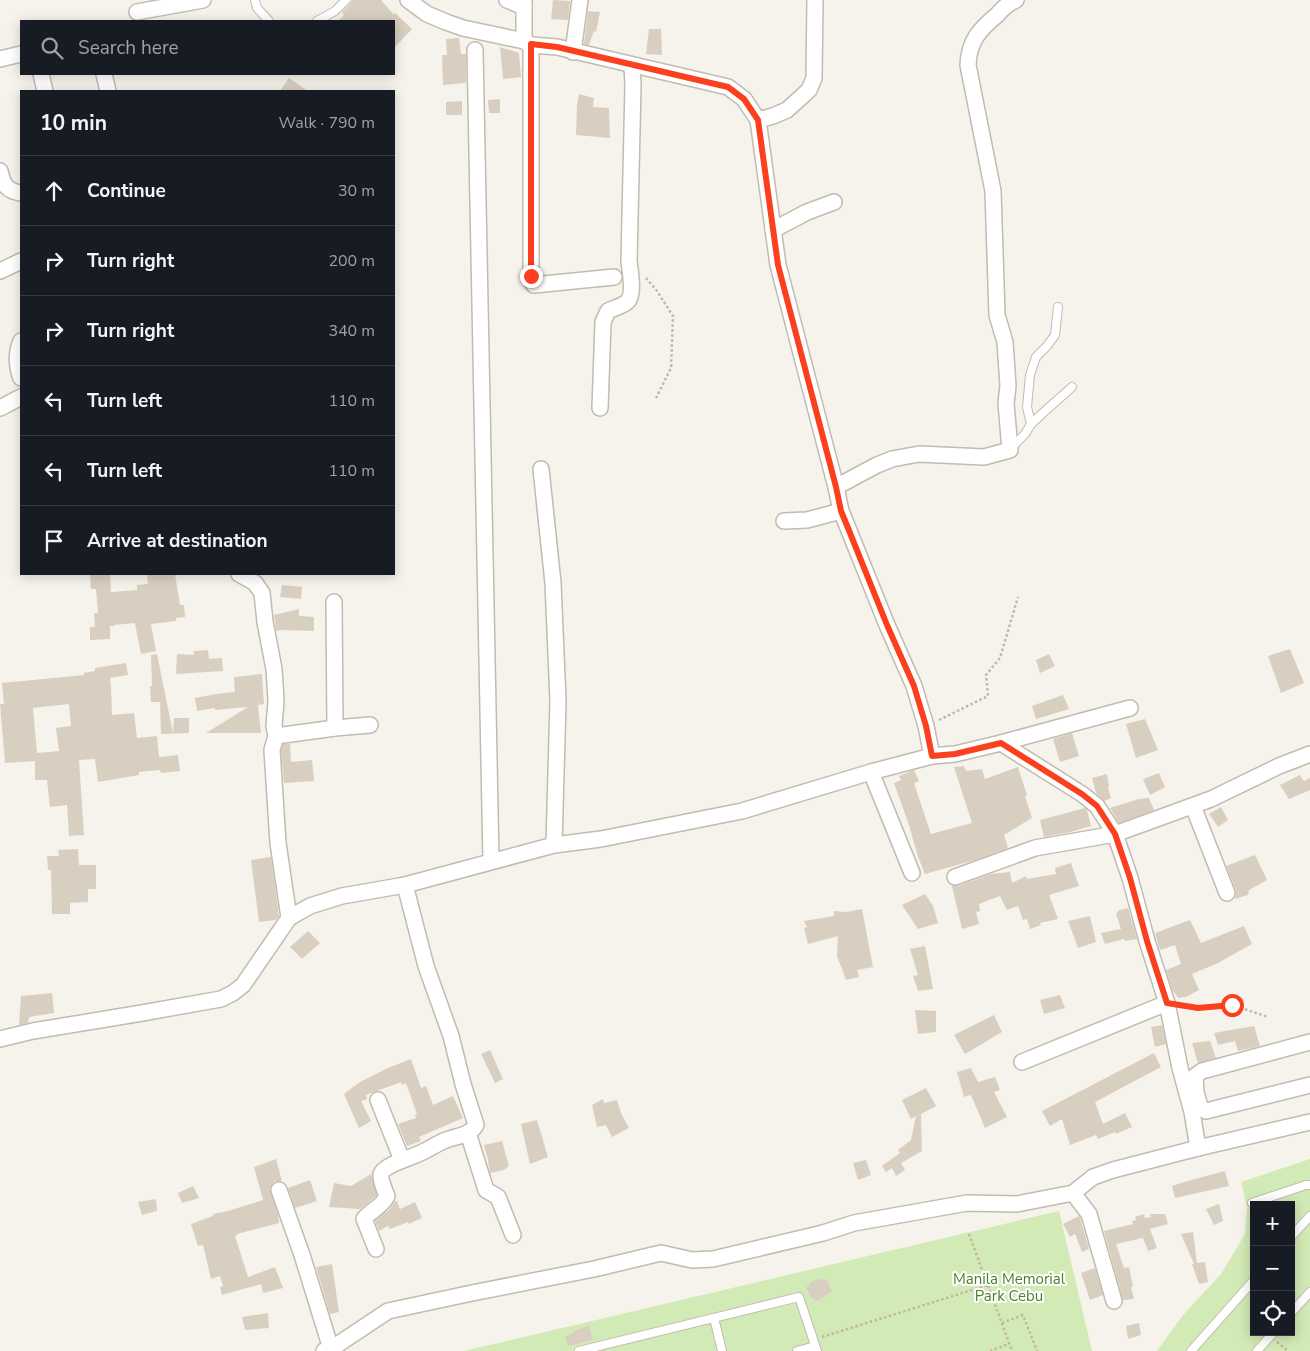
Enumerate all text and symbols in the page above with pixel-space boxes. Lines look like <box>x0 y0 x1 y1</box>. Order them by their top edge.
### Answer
search box <box>20 20 395 75</box>
icon: search <box>38 34 66 62</box>
text: Search here <box>78 35 179 61</box>
text: 10 min <box>40 109 107 137</box>
text: Walk · 790 m <box>279 112 375 134</box>
icon: ahead <box>40 177 68 205</box>
text: Continue <box>87 178 166 204</box>
text: 30 m <box>338 180 375 202</box>
icon: right <box>40 247 68 275</box>
text: Turn right <box>87 248 174 274</box>
text: 200 m <box>328 250 375 272</box>
route end <box>520 265 543 288</box>
icon: right <box>40 317 68 345</box>
text: Turn right <box>87 318 174 344</box>
text: 340 m <box>328 320 375 342</box>
icon: left <box>40 387 68 415</box>
text: Turn left <box>87 388 162 414</box>
text: 110 m <box>328 390 375 412</box>
icon: left <box>40 457 68 485</box>
text: Turn left <box>87 458 162 484</box>
text: 110 m <box>328 460 375 482</box>
icon: arrive <box>40 527 68 555</box>
text: Arrive at destination <box>87 528 268 554</box>
route start <box>1221 994 1244 1017</box>
map controls <box>1250 1201 1295 1336</box>
button: + <box>1250 1201 1295 1246</box>
button: − <box>1250 1246 1295 1291</box>
park label: Manila Memorial Park Cebu <box>953 1269 1066 1306</box>
button: locate <box>1250 1291 1295 1336</box>

